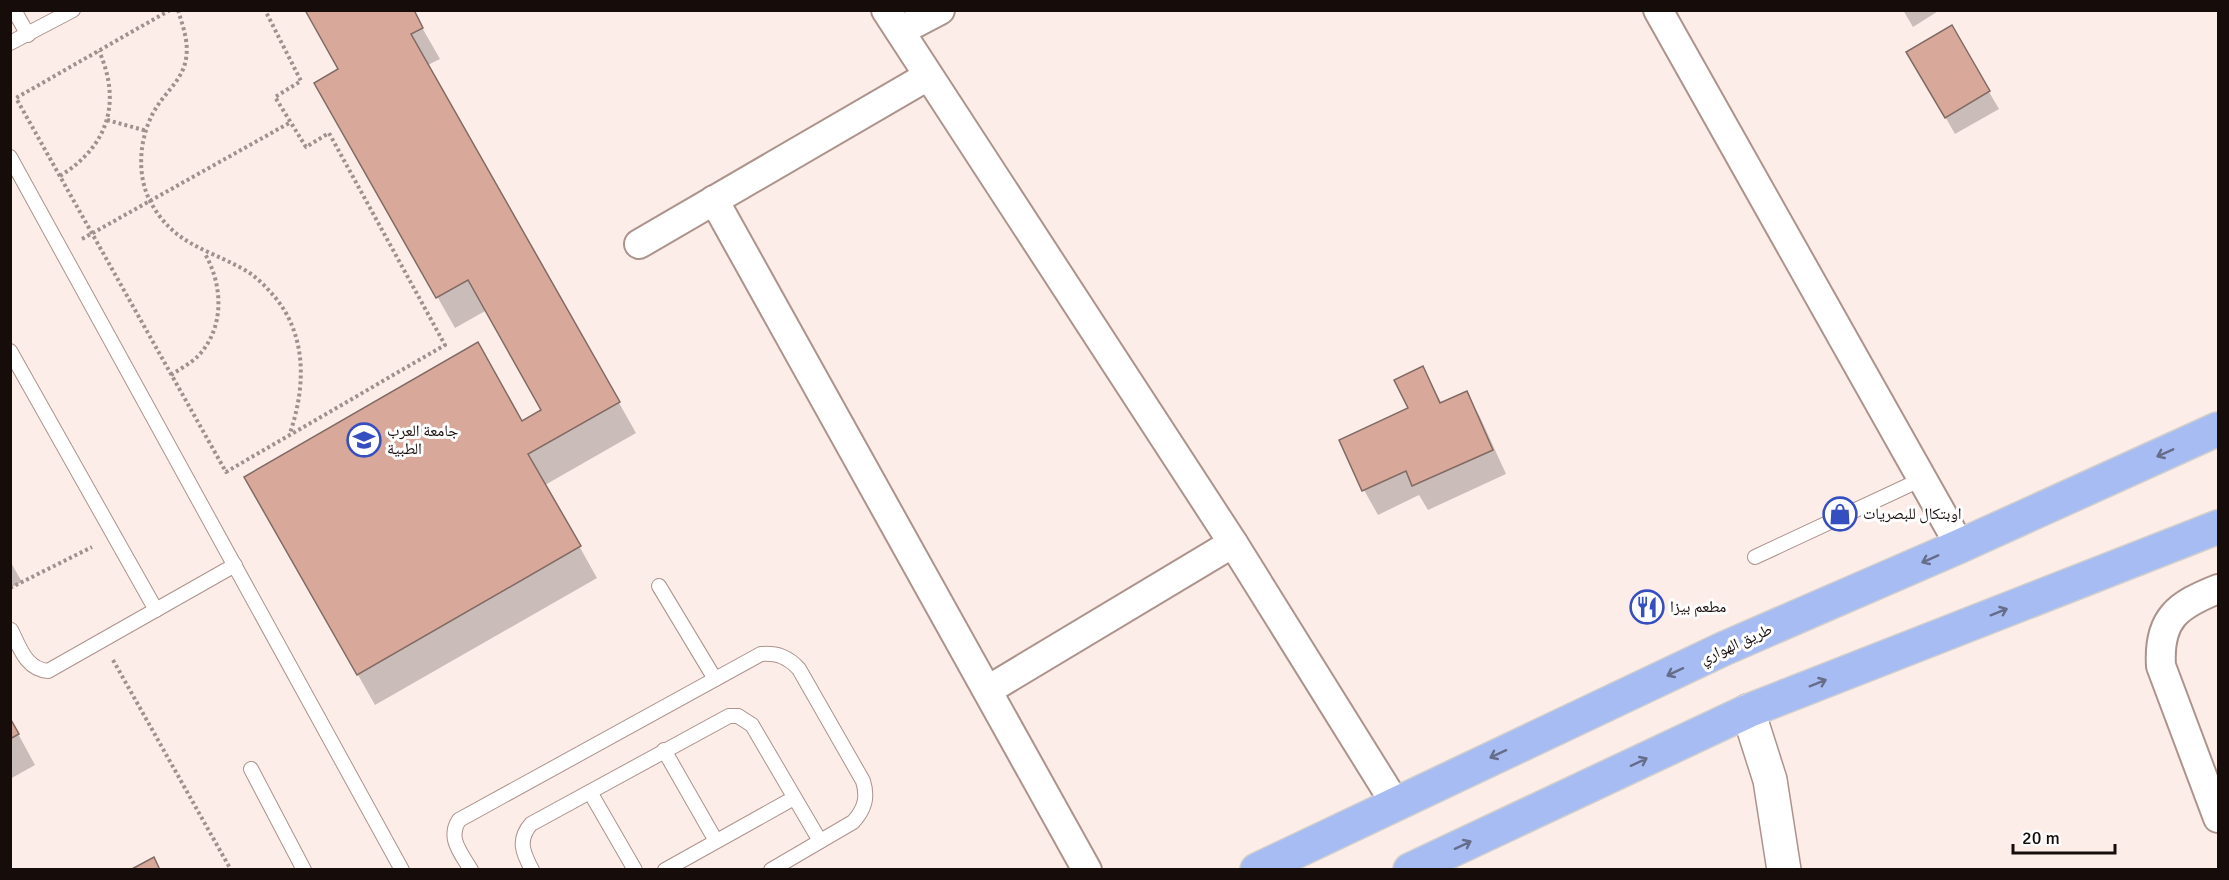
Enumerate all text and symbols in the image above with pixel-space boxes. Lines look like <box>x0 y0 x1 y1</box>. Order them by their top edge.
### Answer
place label: جامعة العرب الطبية <box>387 421 459 459</box>
school or university icon: جامعة العرب الطبية <box>346 422 382 458</box>
one-way arrow <box>2157 447 2175 459</box>
shop icon: اوبتكال للبصريات <box>1822 496 1858 532</box>
place label: اوبتكال للبصريات <box>1863 504 1962 524</box>
one-way arrow <box>1921 554 1940 565</box>
restaurant icon: مطعم بيزا <box>1629 589 1665 625</box>
place label: مطعم بيزا <box>1670 597 1726 617</box>
one-way arrow <box>1990 606 2008 617</box>
street label: طريق الهواري <box>1697 619 1776 671</box>
one-way arrow <box>1667 666 1685 678</box>
one-way arrow <box>1808 677 1827 688</box>
one-way arrow <box>1490 749 1508 761</box>
one-way arrow <box>1630 755 1648 767</box>
scale bar <box>2013 817 2115 855</box>
text: 20 m <box>2022 827 2060 849</box>
one-way arrow <box>1453 838 1471 850</box>

